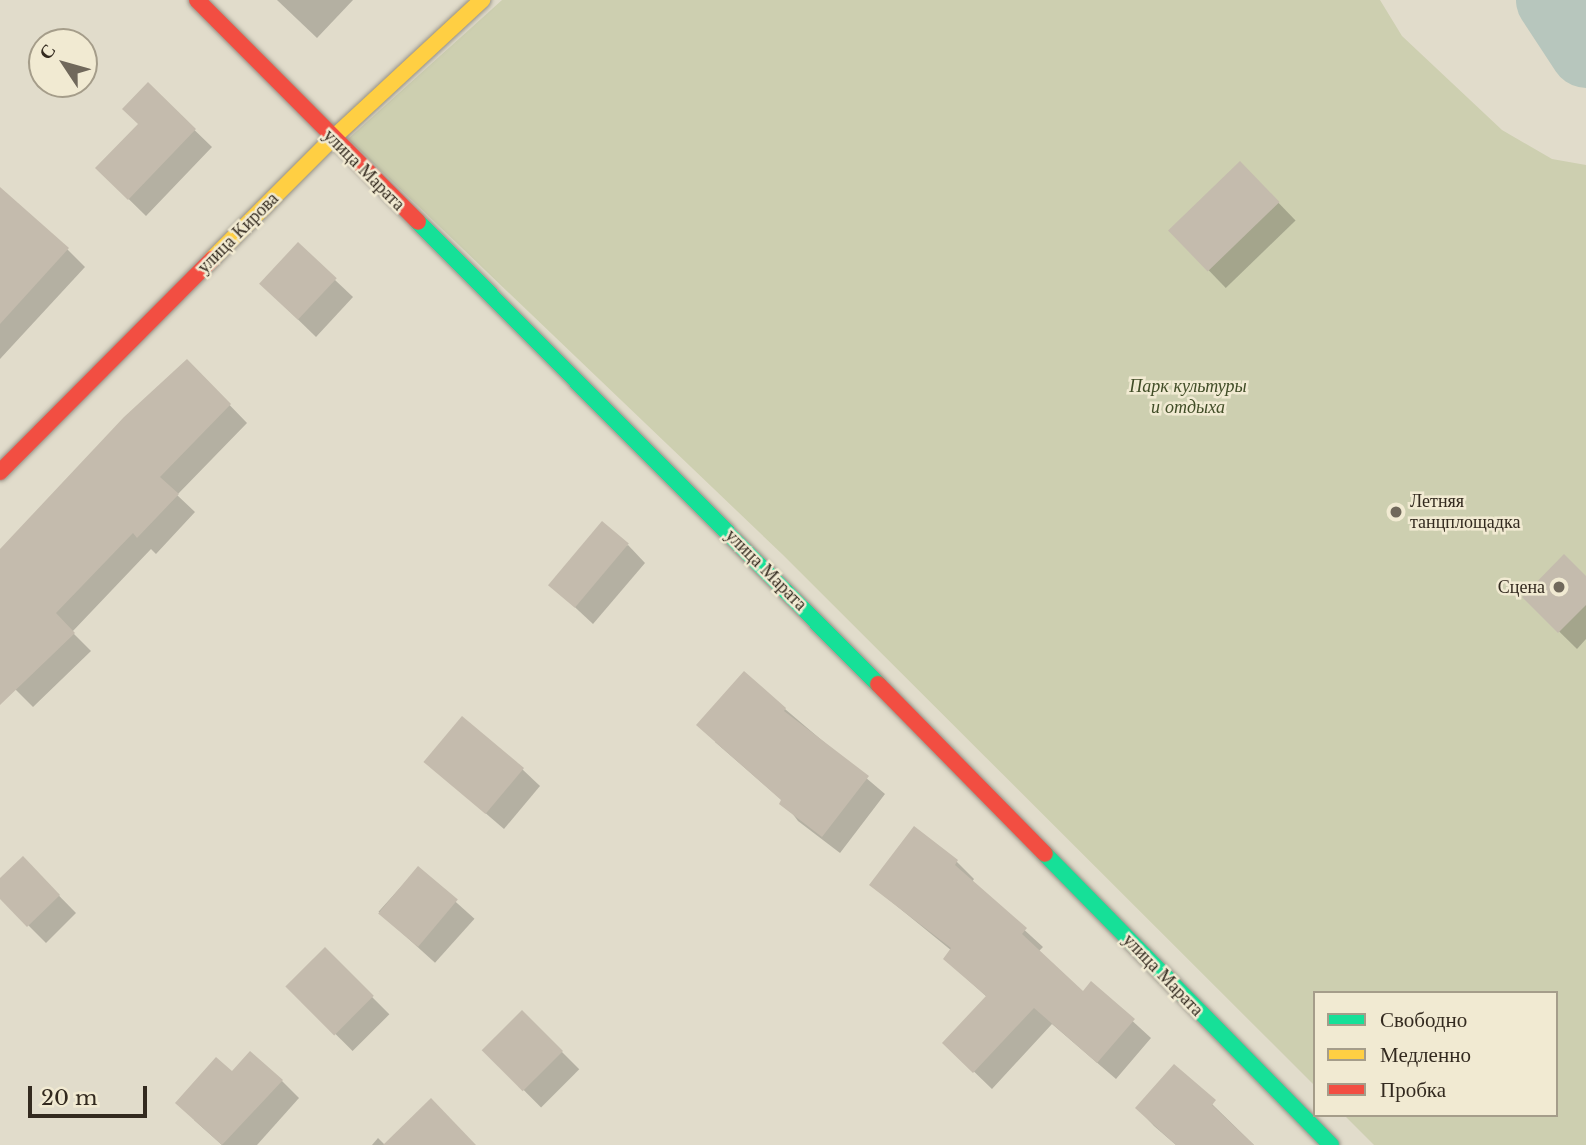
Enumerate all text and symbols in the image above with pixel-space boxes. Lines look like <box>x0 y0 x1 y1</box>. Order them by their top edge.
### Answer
north arrow <box>28 28 98 98</box>
text: С <box>34 39 61 64</box>
street label: улица Марата <box>319 125 409 215</box>
street label: улица Кирова <box>193 188 283 278</box>
park label: Парк культуры и отдыха <box>1129 376 1247 418</box>
place label: Летняя танцплощадка <box>1410 491 1520 534</box>
marker: Летняя танцплощадка <box>1388 504 1404 520</box>
street label: улица Марата <box>721 525 811 615</box>
place label: Сцена <box>1498 576 1545 598</box>
marker: Сцена <box>1551 579 1567 595</box>
street label: улица Марата <box>1118 929 1208 1021</box>
legend <box>1313 991 1558 1117</box>
text: Свободно <box>1380 1007 1467 1033</box>
text: Медленно <box>1380 1042 1471 1068</box>
scale bar <box>32 1072 150 1116</box>
text: Пробка <box>1380 1077 1446 1103</box>
text: 20 m <box>41 1085 98 1111</box>

